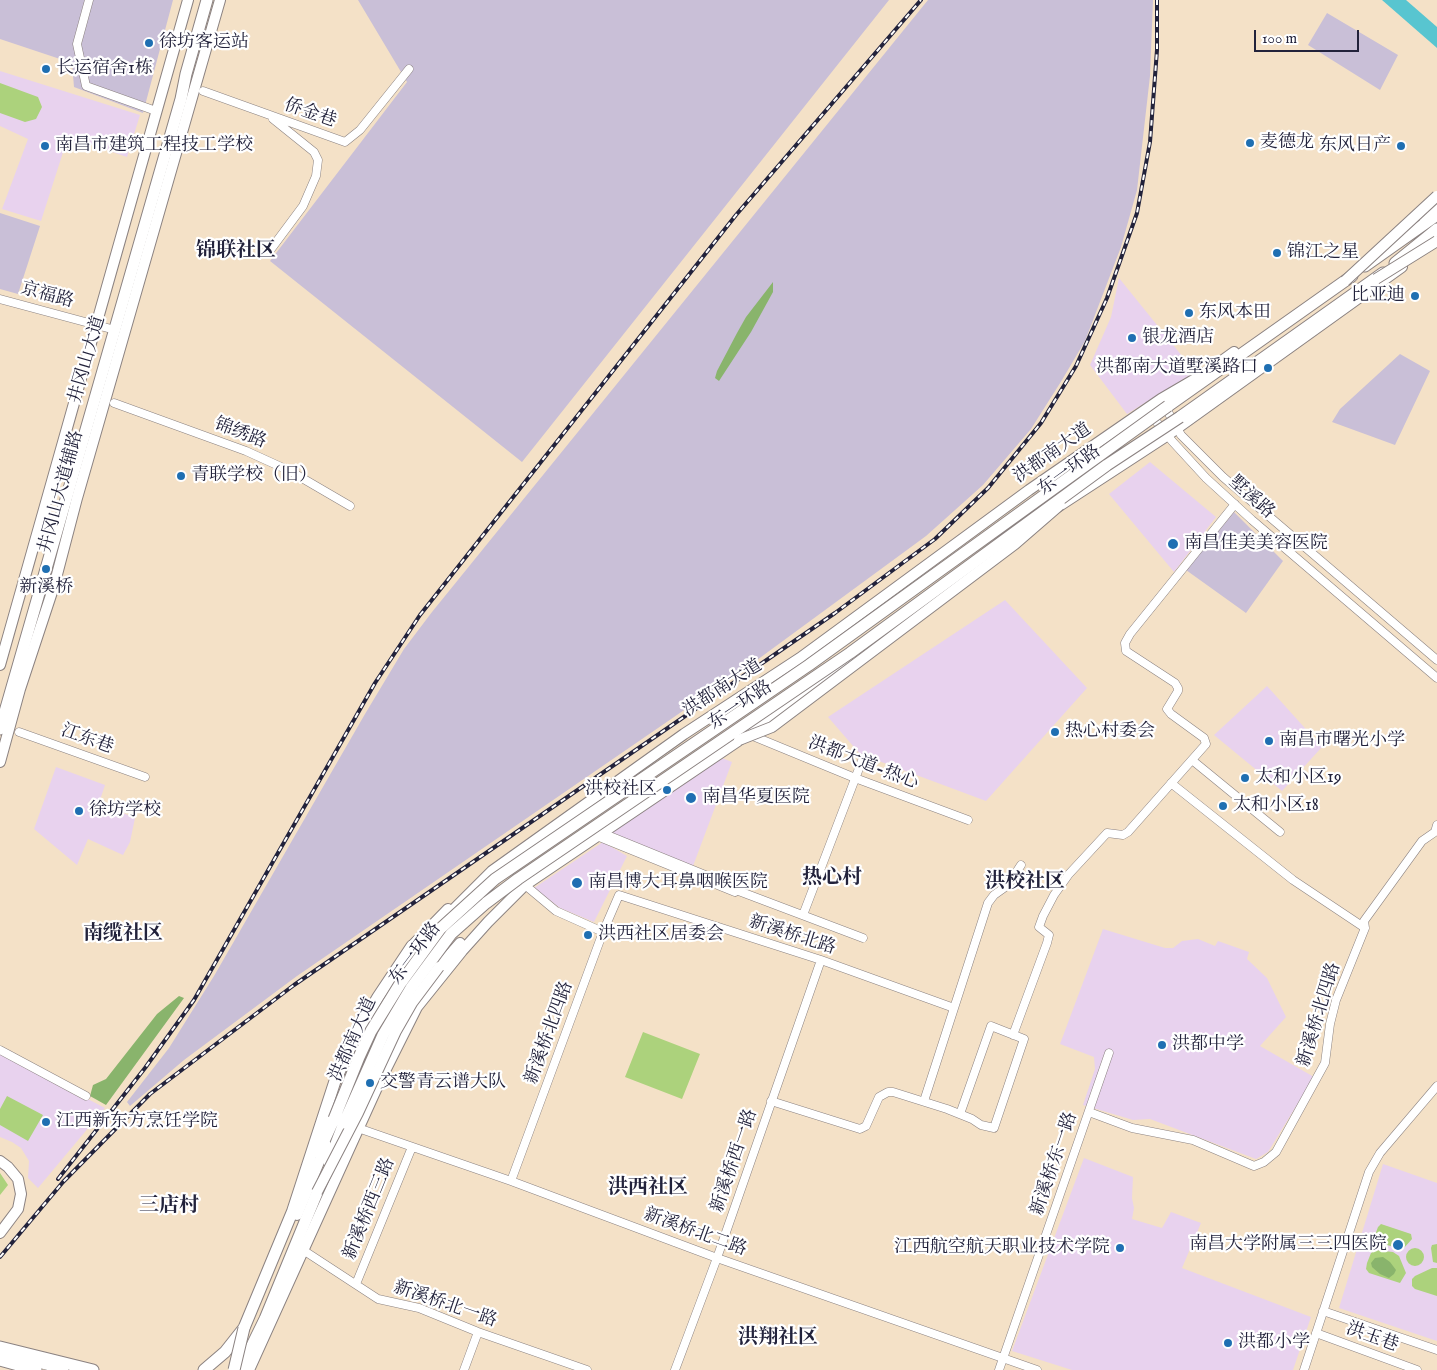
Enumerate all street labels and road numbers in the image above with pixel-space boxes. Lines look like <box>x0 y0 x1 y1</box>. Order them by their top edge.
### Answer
street label: 侨金巷 <box>281 95 339 133</box>
street label: 京福路 <box>18 279 76 313</box>
street label: 井冈山大道 <box>65 314 111 406</box>
street label: 锦绣路 <box>211 414 269 454</box>
street label: 洪都南大道 <box>1010 419 1096 489</box>
street label: 井冈山大道辅路 <box>35 428 89 556</box>
street label: 东一环路 <box>1035 441 1105 501</box>
street label: 墅溪路 <box>1224 472 1278 524</box>
street label: 洪都南大道 <box>679 655 767 723</box>
street label: 东一环路 <box>705 677 777 735</box>
street label: 江东巷 <box>58 721 116 759</box>
street label: 洪都大道-热心 <box>805 733 921 795</box>
street label: 新溪桥北路 <box>746 912 838 960</box>
street label: 东一环路 <box>386 919 446 989</box>
street label: 新溪桥北四路 <box>1294 960 1346 1070</box>
street label: 新溪桥北四路 <box>521 979 579 1087</box>
street label: 洪都南大道 <box>326 994 382 1086</box>
street label: 新溪桥西一路 <box>707 1106 763 1216</box>
street label: 新溪桥东一路 <box>1027 1109 1083 1219</box>
street label: 新溪桥西三路 <box>340 1155 400 1263</box>
street label: 新溪桥北二路 <box>641 1204 749 1262</box>
street label: 新溪桥北一路 <box>390 1277 500 1333</box>
street label: 洪玉巷 <box>1343 1319 1401 1357</box>

